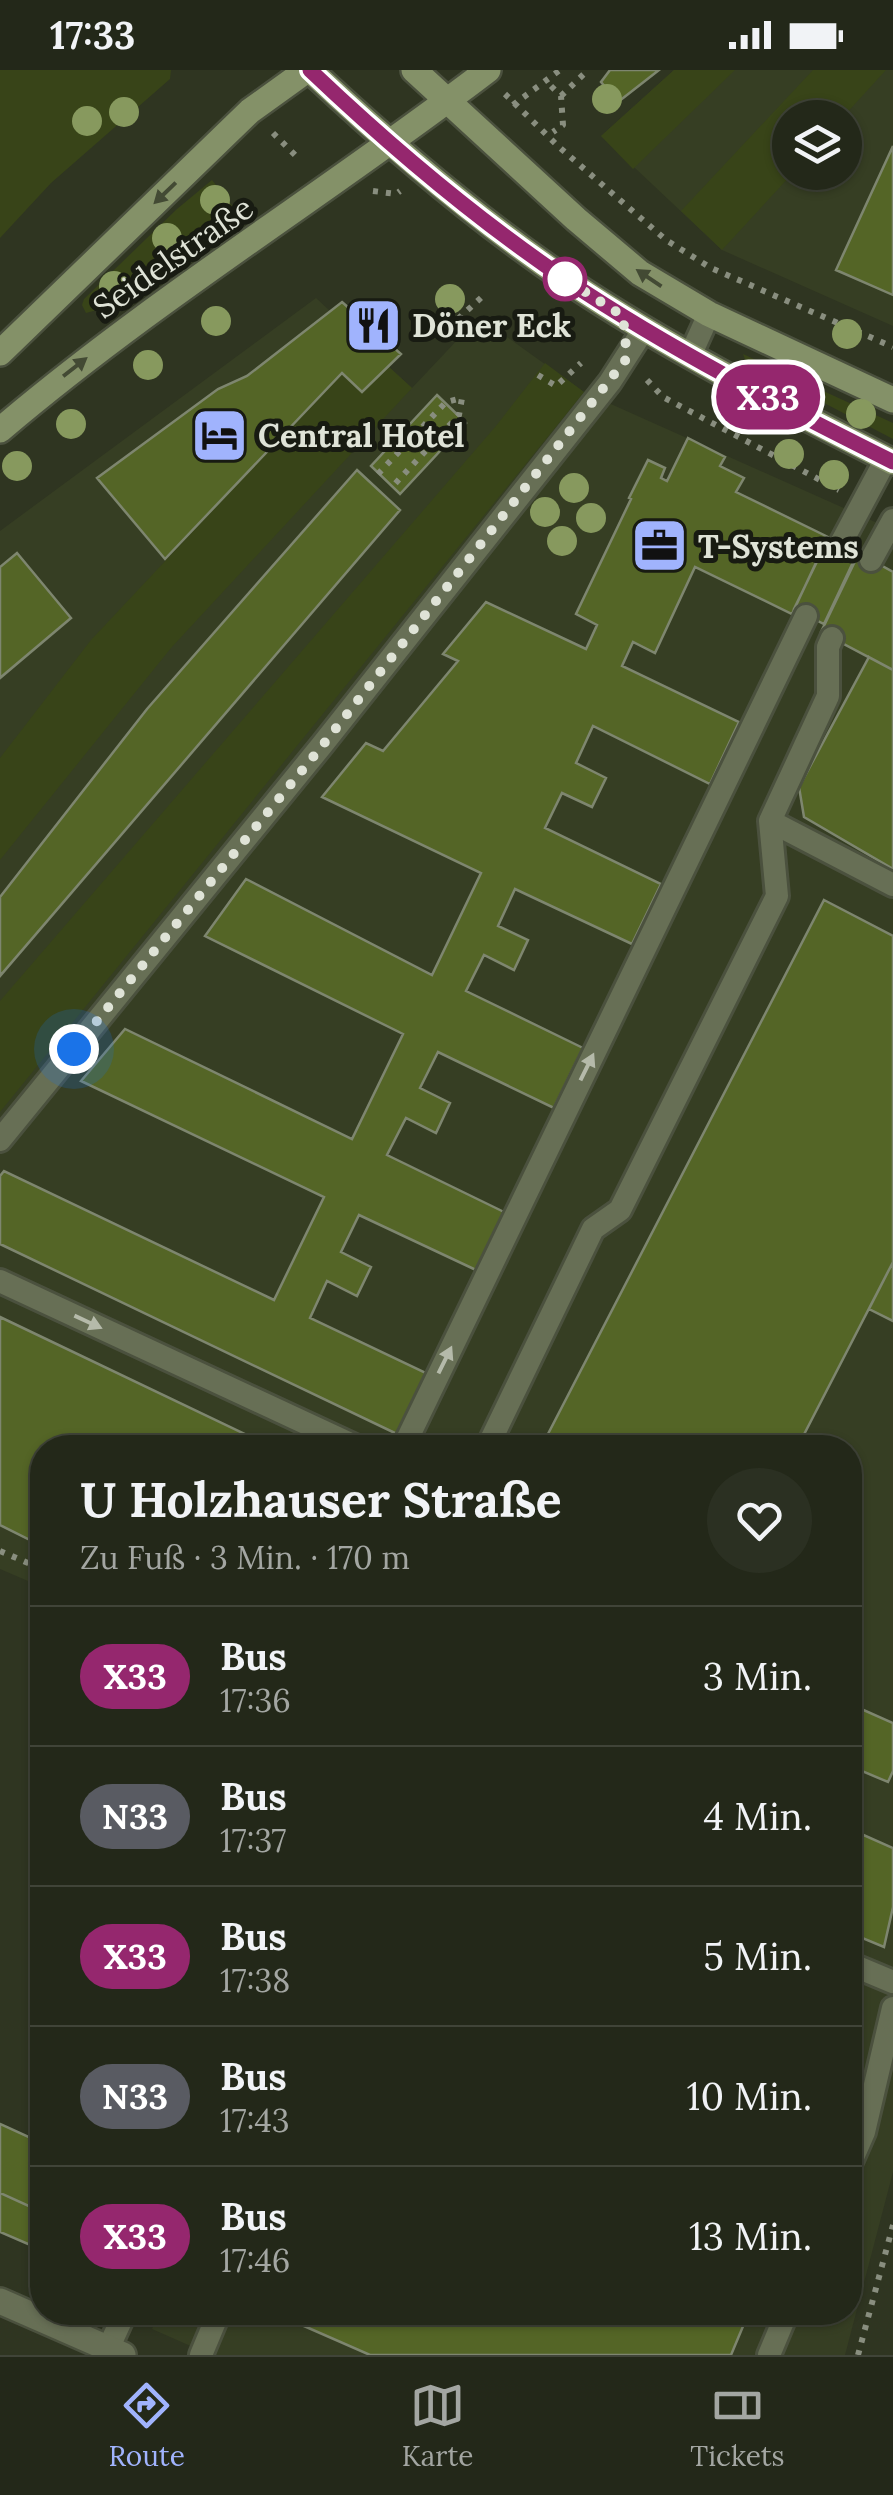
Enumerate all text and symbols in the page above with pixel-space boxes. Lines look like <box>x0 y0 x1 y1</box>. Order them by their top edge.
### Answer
text: 17:33 <box>50 11 135 59</box>
map controls <box>772 100 862 190</box>
button: layers <box>772 100 862 190</box>
one-way arrow <box>153 181 177 204</box>
street label: Seidelstraße <box>85 187 261 327</box>
unlabelled marker <box>544 258 586 300</box>
one-way arrow <box>636 270 663 288</box>
restaurant icon: Döner Eck <box>343 295 403 355</box>
place label: Döner Eck <box>412 305 571 346</box>
one-way arrow <box>62 357 88 378</box>
line badge: X33 <box>710 364 826 430</box>
text: X33 <box>736 375 800 420</box>
hotel icon: Central Hotel <box>189 405 249 465</box>
place label: Central Hotel <box>258 415 465 456</box>
office icon: T-Systems <box>629 516 689 576</box>
place label: T-Systems <box>698 526 859 567</box>
your location <box>49 1024 99 1074</box>
one-way arrow <box>579 1053 596 1082</box>
one-way arrow <box>74 1314 103 1330</box>
one-way arrow <box>437 1345 454 1374</box>
button: heart <box>707 1468 812 1573</box>
text: U Holzhauser Straße <box>80 1469 562 1530</box>
text: Zu Fuß · 3 Min. · 170 m <box>80 1537 410 1578</box>
text: Bus <box>220 1632 287 1680</box>
text: 3 Min. <box>703 1652 812 1700</box>
text: X33 <box>103 1654 167 1699</box>
text: 17:36 <box>220 1680 291 1721</box>
text: Bus <box>220 1772 287 1820</box>
text: 4 Min. <box>703 1792 812 1840</box>
text: N33 <box>102 1794 168 1839</box>
text: 17:37 <box>220 1820 286 1861</box>
text: Bus <box>220 1912 287 1960</box>
text: 5 Min. <box>703 1932 812 1980</box>
text: X33 <box>103 1934 167 1979</box>
text: 17:38 <box>220 1960 290 2001</box>
text: Bus <box>220 2052 287 2100</box>
text: 10 Min. <box>687 2072 812 2120</box>
text: N33 <box>102 2074 168 2119</box>
text: 17:43 <box>220 2100 290 2141</box>
text: Bus <box>220 2192 287 2240</box>
text: 13 Min. <box>689 2212 812 2260</box>
text: X33 <box>103 2214 167 2259</box>
text: 17:46 <box>220 2240 290 2281</box>
tab: Route <box>108 2378 185 2474</box>
tab: Karte <box>402 2378 474 2474</box>
tab: Tickets <box>690 2378 785 2474</box>

